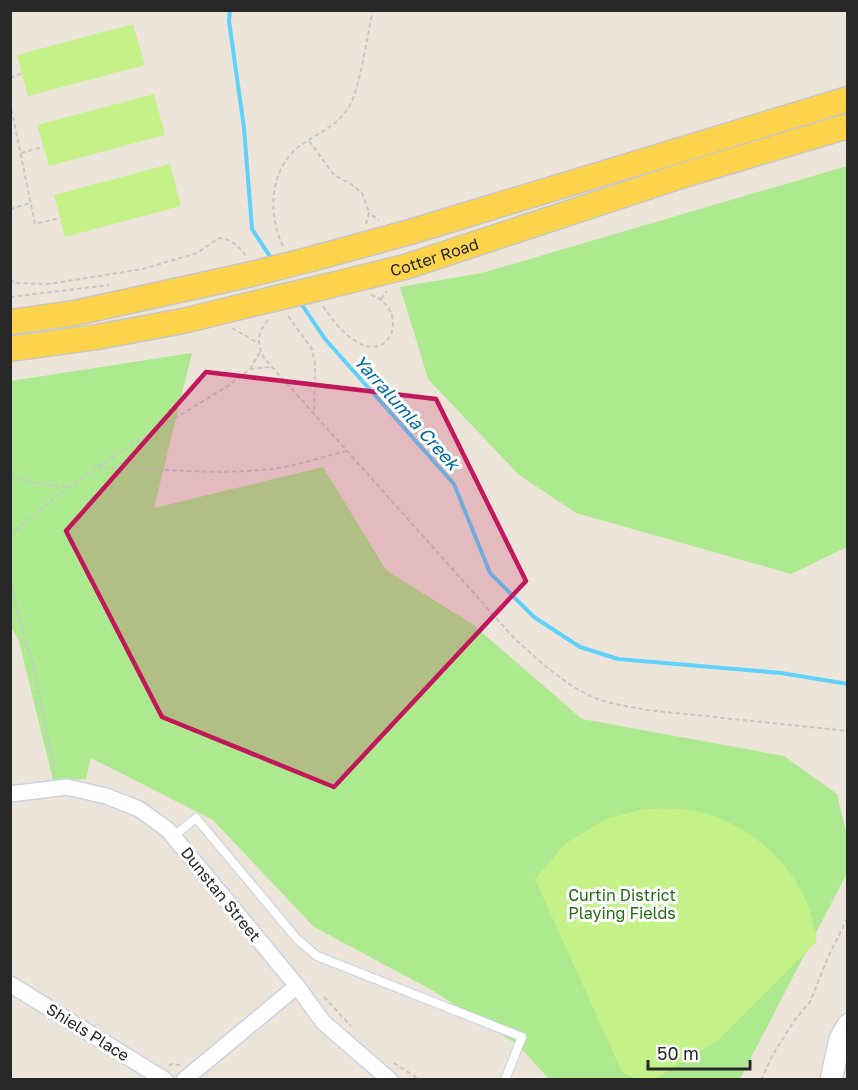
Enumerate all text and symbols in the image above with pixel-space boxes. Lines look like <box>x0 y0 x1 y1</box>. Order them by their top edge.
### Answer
street label: Cotter Road <box>388 233 481 280</box>
water label: Yarralumla Creek <box>350 350 466 475</box>
street label: Dunstan Street <box>177 843 265 945</box>
park label: Curtin District Playing Fields <box>568 885 676 923</box>
street label: Shiels Place <box>43 999 133 1065</box>
scale bar <box>648 1033 750 1071</box>
text: 50 m <box>657 1042 699 1064</box>

